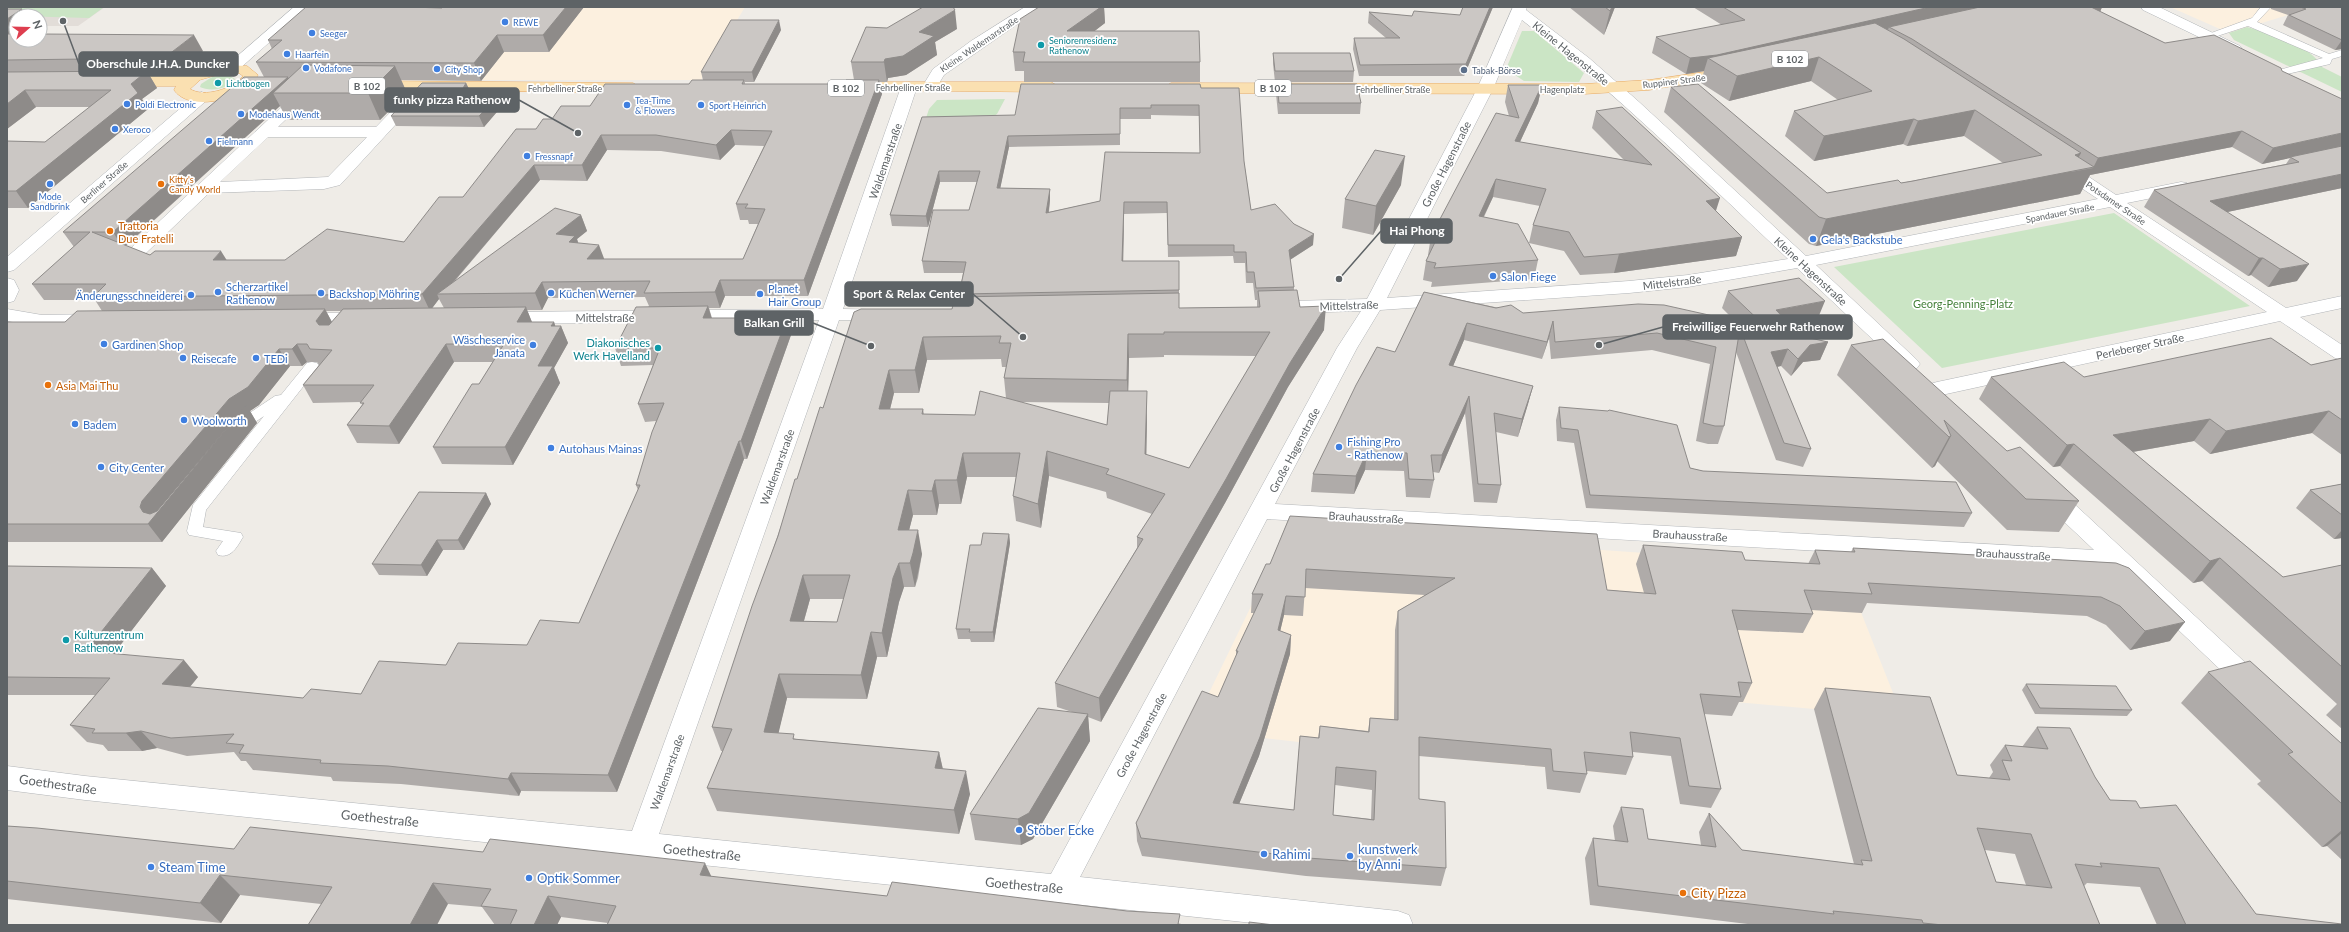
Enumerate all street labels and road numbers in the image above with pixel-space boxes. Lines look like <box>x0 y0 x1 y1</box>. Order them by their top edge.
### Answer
street label: Kleine Waldemarstraße <box>938 14 1020 74</box>
street label: Kleine Hagenstraße <box>1530 18 1612 88</box>
road number: B 102 <box>1772 51 1808 67</box>
street label: Ruppiner Straße <box>1642 72 1706 90</box>
road number: B 102 <box>349 78 385 94</box>
road number: B 102 <box>828 80 864 96</box>
road number: B 102 <box>1255 80 1291 96</box>
street label: Fehrbelliner Straße <box>876 82 951 93</box>
street label: Fehrbelliner Straße <box>528 83 603 94</box>
street label: Fehrbelliner Straße <box>1356 84 1431 95</box>
street label: Hagenplatz <box>1540 84 1584 95</box>
street label: Große Hagenstraße <box>1419 119 1473 209</box>
street label: Waldemarstraße <box>866 121 904 201</box>
street label: Berliner Straße <box>78 158 130 205</box>
street label: Potsdamer Straße <box>2084 179 2148 227</box>
street label: Spandauer Straße <box>2025 201 2095 225</box>
street label: Kleine Hagenstraße <box>1772 234 1850 308</box>
street label: Mittelstraße <box>1642 272 1702 292</box>
street label: Mittelstraße <box>1319 297 1379 313</box>
street label: Mittelstraße <box>576 311 635 324</box>
street label: Perleberger Straße <box>2095 330 2185 362</box>
street label: Große Hagenstraße <box>1266 405 1322 495</box>
street label: Waldemarstraße <box>757 427 797 507</box>
street label: Brauhausstraße <box>1328 509 1404 525</box>
street label: Brauhausstraße <box>1652 527 1728 543</box>
street label: Brauhausstraße <box>1975 546 2051 562</box>
street label: Große Hagenstraße <box>1113 690 1169 780</box>
street label: Waldemarstraße <box>647 732 687 812</box>
street label: Goethestraße <box>18 771 98 797</box>
street label: Goethestraße <box>340 806 420 830</box>
street label: Goethestraße <box>662 840 742 864</box>
street label: Goethestraße <box>984 874 1064 896</box>

